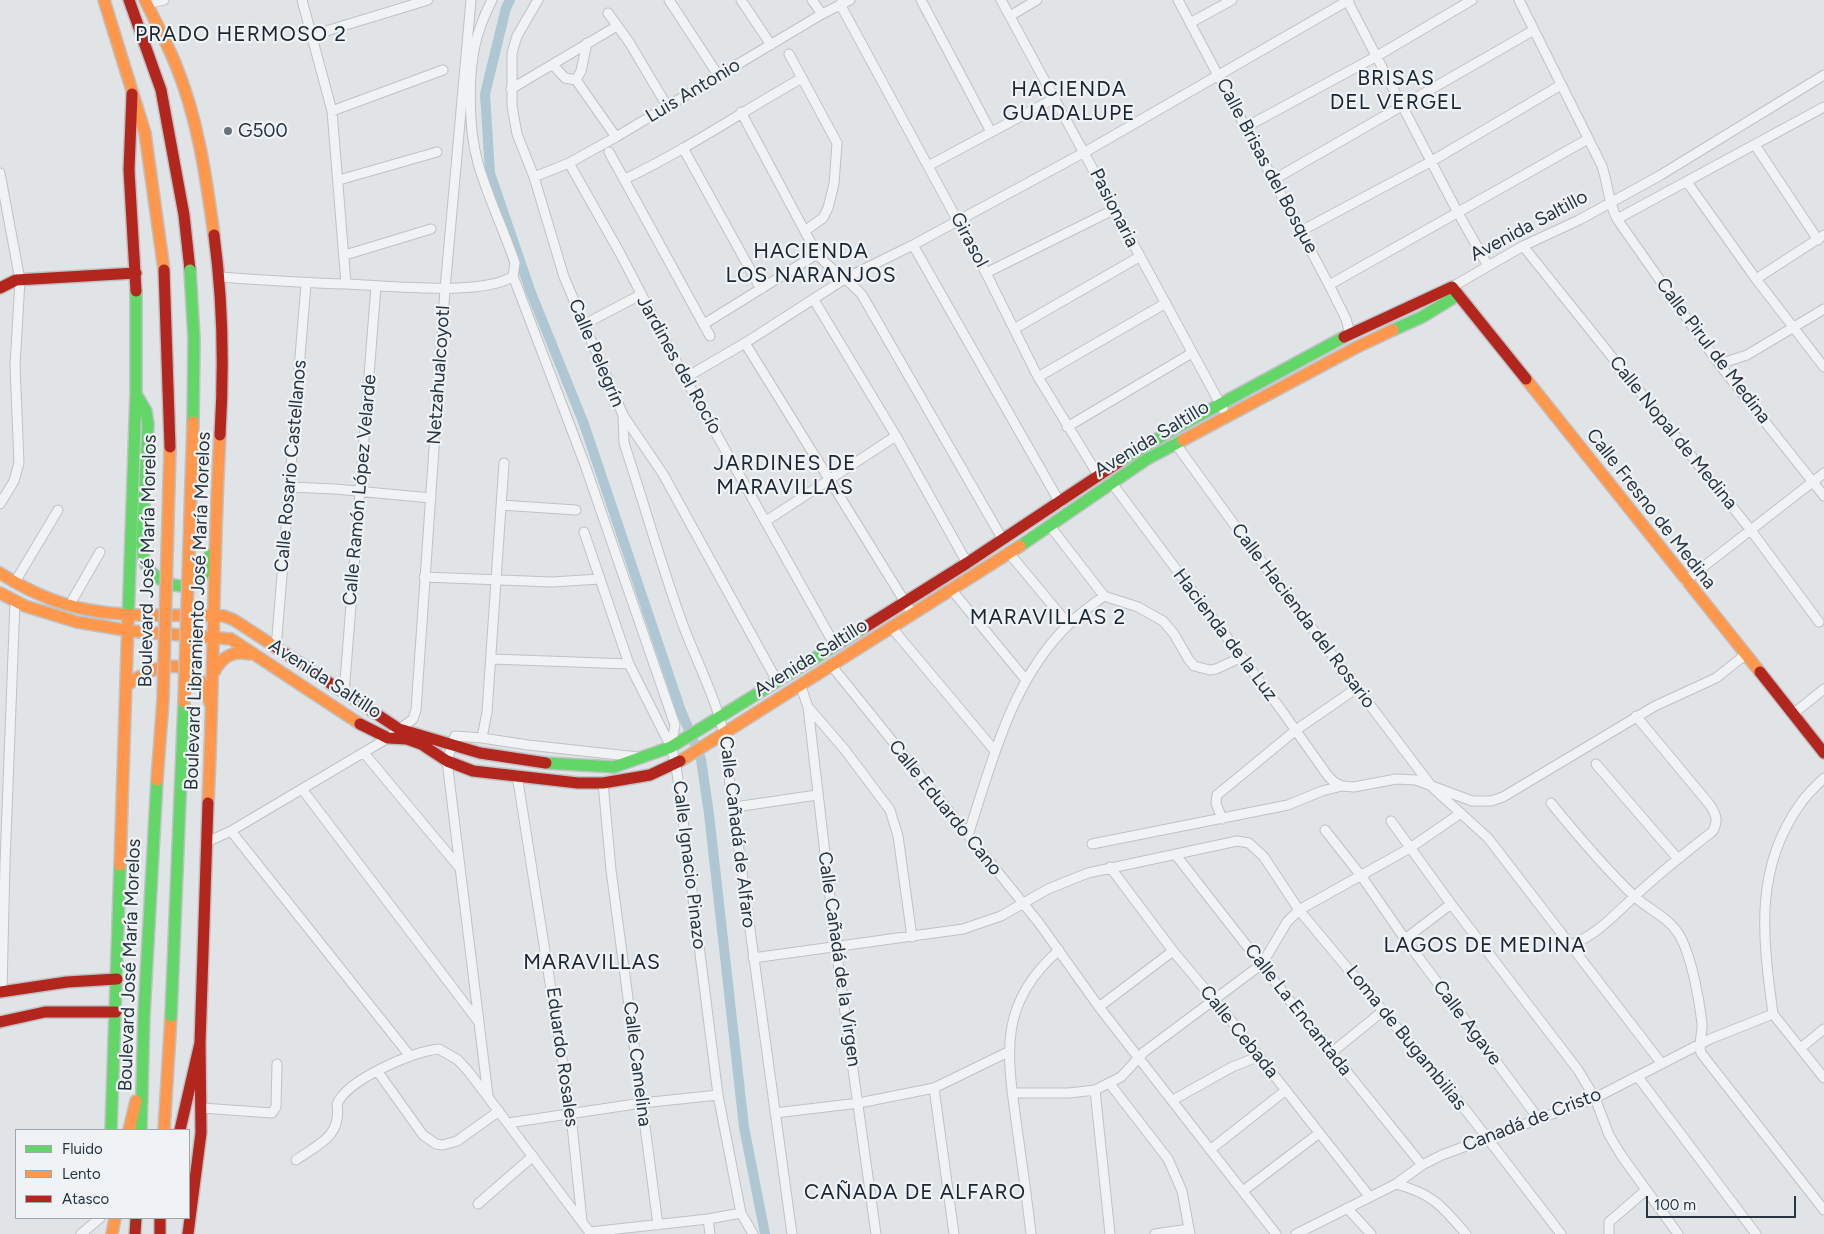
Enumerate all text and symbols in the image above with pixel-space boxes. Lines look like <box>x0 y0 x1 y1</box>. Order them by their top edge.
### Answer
district label: PRADO HERMOSO 2 <box>133 22 349 48</box>
street label: Luis Antonio <box>642 54 744 128</box>
district label: BRISAS DEL VERGEL <box>1329 66 1463 116</box>
street label: Calle Brisas del Bosque <box>1211 74 1323 258</box>
district label: HACIENDA GUADALUPE <box>1001 77 1137 127</box>
place label: G500 <box>238 120 288 142</box>
marker: G500 <box>222 125 234 137</box>
street label: Pasionaria <box>1084 165 1144 251</box>
street label: Avenida Saltillo <box>1466 185 1592 267</box>
street label: Girasol <box>945 209 993 271</box>
district label: HACIENDA LOS NARANJOS <box>724 239 898 289</box>
street label: Calle Pirul de Medina <box>1651 274 1775 428</box>
street label: Jardines del Rocío <box>631 292 727 438</box>
street label: Calle Pelegrín <box>563 296 629 410</box>
street label: Netzahualcoyotl <box>423 305 455 445</box>
street label: Calle Nopal de Medina <box>1604 352 1742 514</box>
street label: Calle Rosario Castellanos <box>270 359 312 573</box>
street label: Calle Ramón López Velarde <box>339 373 381 607</box>
street label: Avenida Saltillo <box>1091 396 1213 482</box>
street label: Calle Fresno de Medina <box>1581 424 1721 594</box>
street label: Boulevard Libramiento José María Morelos <box>180 431 216 791</box>
street label: Boulevard José María Morelos <box>134 434 162 688</box>
district label: JARDINES DE MARAVILLAS <box>712 451 858 501</box>
street label: Calle Hacienda del Rosario <box>1226 519 1380 713</box>
street label: Hacienda de la Luz <box>1168 564 1282 706</box>
district label: MARAVILLAS 2 <box>968 605 1128 631</box>
street label: Avenida Saltillo <box>750 614 872 702</box>
street label: Avenida Saltillo <box>264 634 386 724</box>
street label: Calle Cañadá de Alfaro <box>714 735 760 929</box>
street label: Calle Eduardo Cano <box>883 736 1007 880</box>
street label: Calle Ignacio Pinazo <box>667 779 711 951</box>
street label: Boulevard José María Morelos <box>114 838 146 1092</box>
street label: Calle Cañadá de la Virgen <box>813 850 865 1068</box>
district label: LAGOS DE MEDINA <box>1382 933 1588 959</box>
street label: Calle La Encantada <box>1239 939 1357 1081</box>
district label: MARAVILLAS <box>522 950 662 976</box>
street label: Loma de Bugambilias <box>1341 961 1471 1115</box>
street label: Calle Agave <box>1428 976 1506 1070</box>
street label: Calle Cebada <box>1195 981 1283 1083</box>
street label: Eduardo Rosales <box>541 986 583 1128</box>
street label: Calle Camelina <box>618 1000 656 1128</box>
street label: Canadá de Cristo <box>1459 1083 1605 1157</box>
legend <box>15 1129 190 1219</box>
text: Fluido <box>62 1140 103 1158</box>
text: Lento <box>62 1165 101 1183</box>
district label: CAÑADA DE ALFARO <box>802 1180 1028 1206</box>
scale bar <box>1649 1186 1799 1218</box>
text: Atasco <box>62 1190 109 1208</box>
text: 100 m <box>1654 1196 1696 1214</box>

